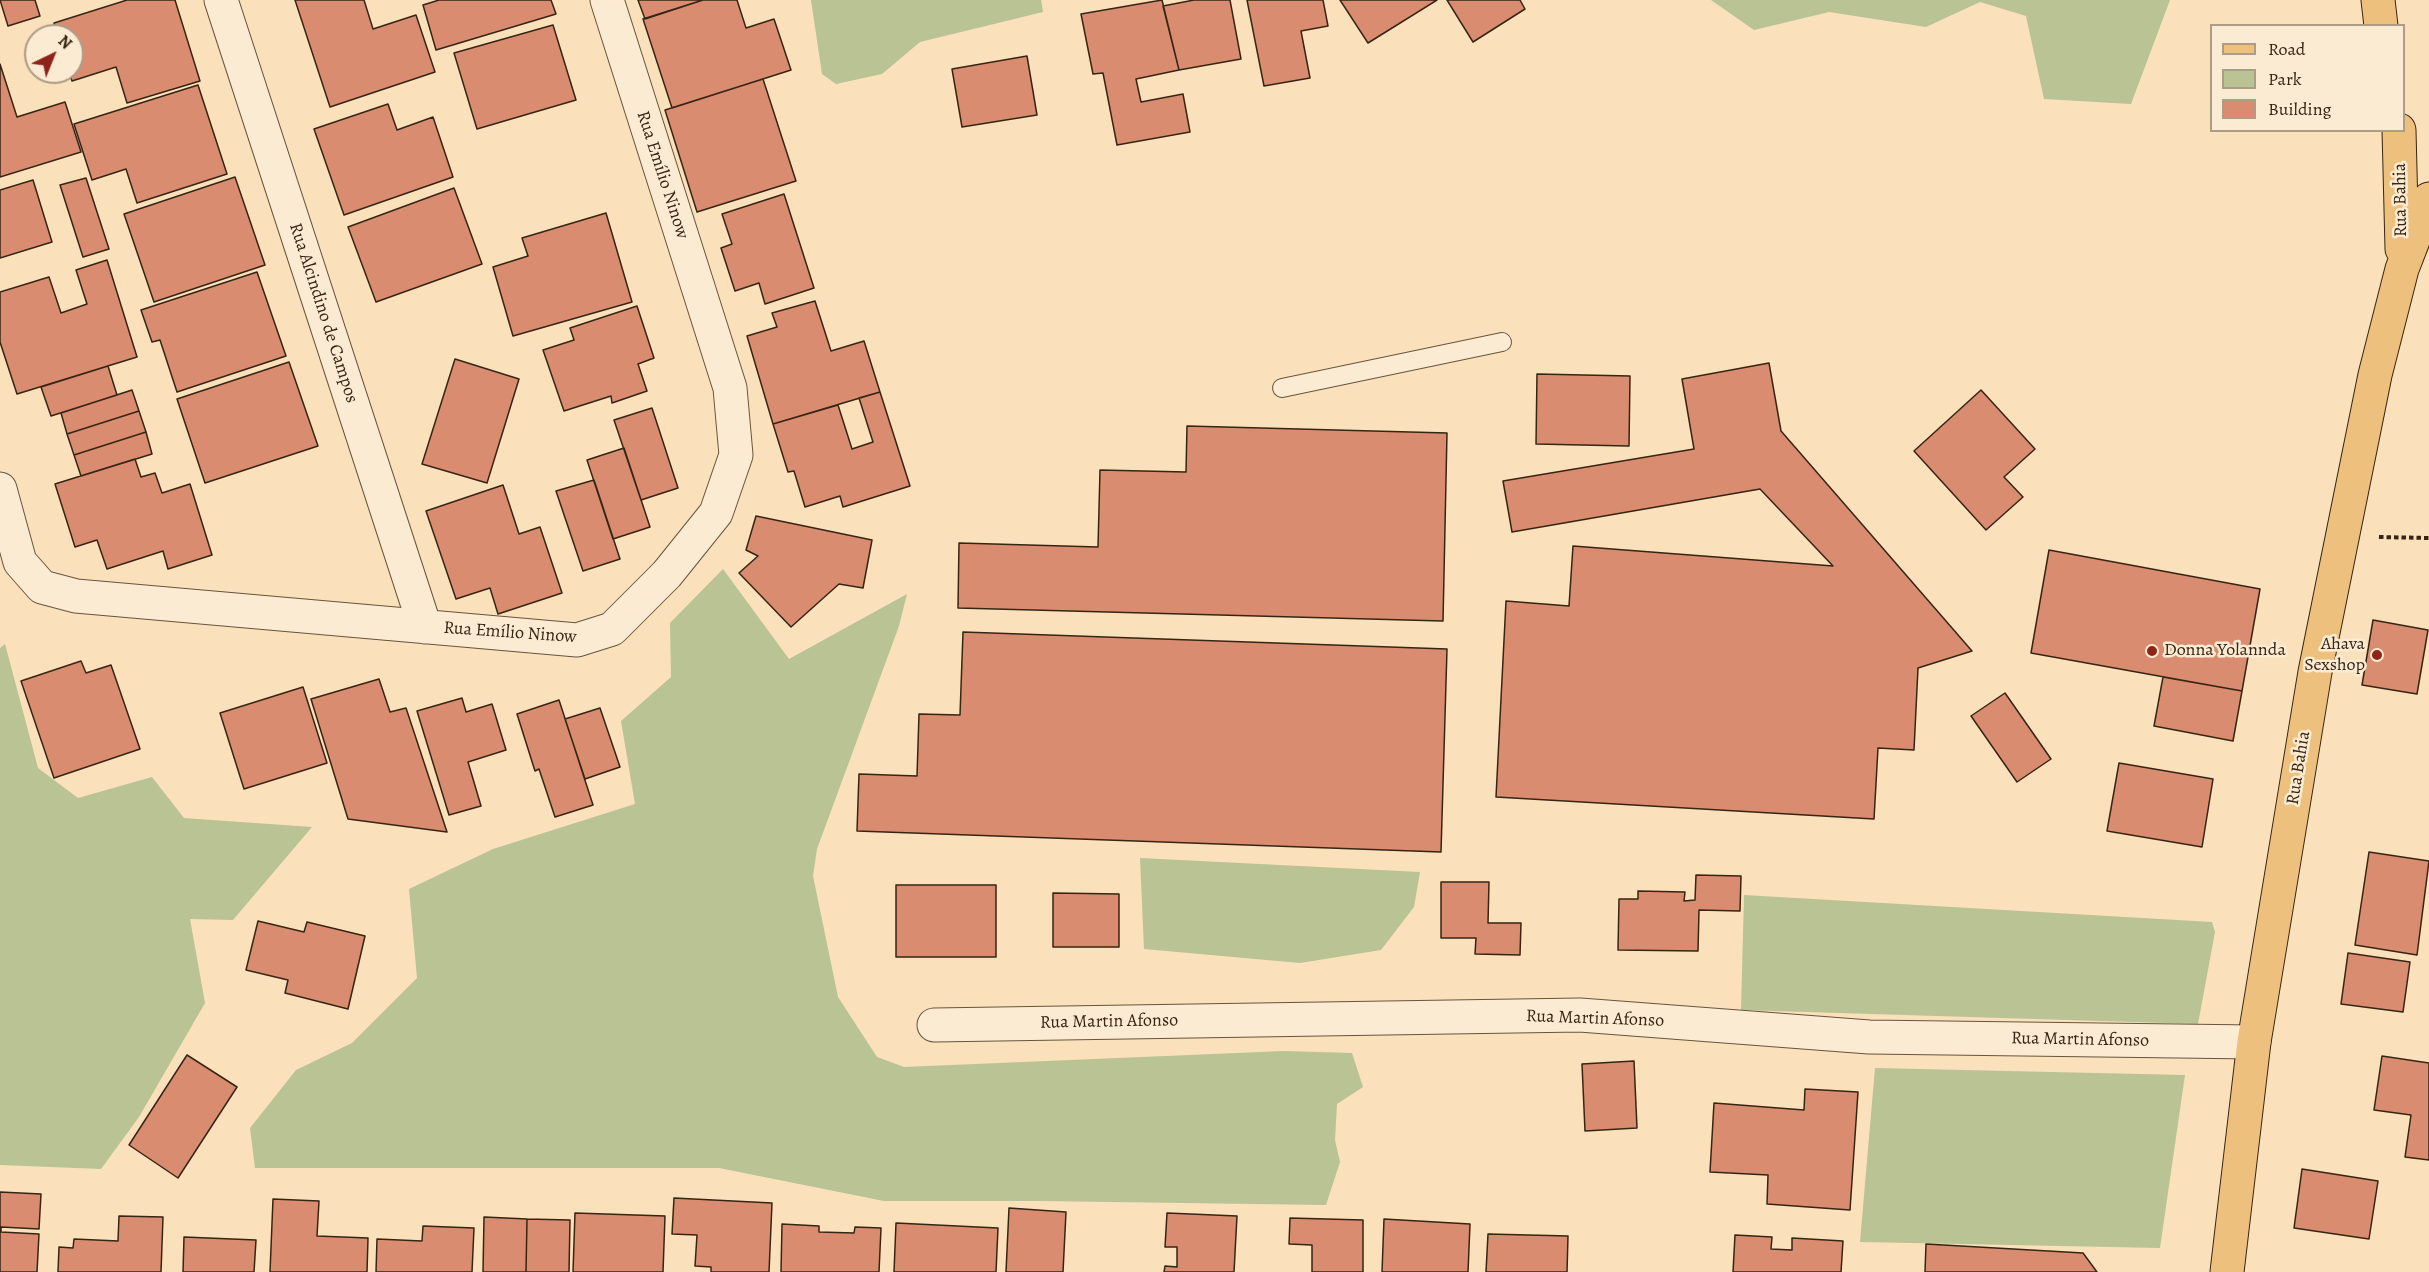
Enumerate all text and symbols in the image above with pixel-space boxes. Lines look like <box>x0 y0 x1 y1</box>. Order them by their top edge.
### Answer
north arrow <box>24 24 84 84</box>
legend <box>2210 24 2405 132</box>
text: N <box>53 30 77 54</box>
text: Road <box>2268 37 2305 61</box>
text: Park <box>2268 67 2302 91</box>
text: Building <box>2268 97 2332 121</box>
street label: Rua Emílio Ninow <box>631 108 693 242</box>
street label: Rua Bahia <box>2390 163 2412 237</box>
street label: Rua Alcindino de Campos <box>284 220 362 406</box>
street label: Rua Emílio Ninow <box>443 618 577 648</box>
place label: Ahava Sexshop <box>2304 634 2365 676</box>
place label: Donna Yolannda <box>2164 640 2286 662</box>
marker: Donna Yolannda <box>2145 644 2159 658</box>
marker: Ahava Sexshop <box>2370 648 2384 662</box>
street label: Rua Bahia <box>2283 730 2315 806</box>
street label: Rua Martin Afonso <box>1526 1006 1664 1032</box>
street label: Rua Martin Afonso <box>1040 1010 1178 1034</box>
street label: Rua Martin Afonso <box>2011 1028 2149 1052</box>

